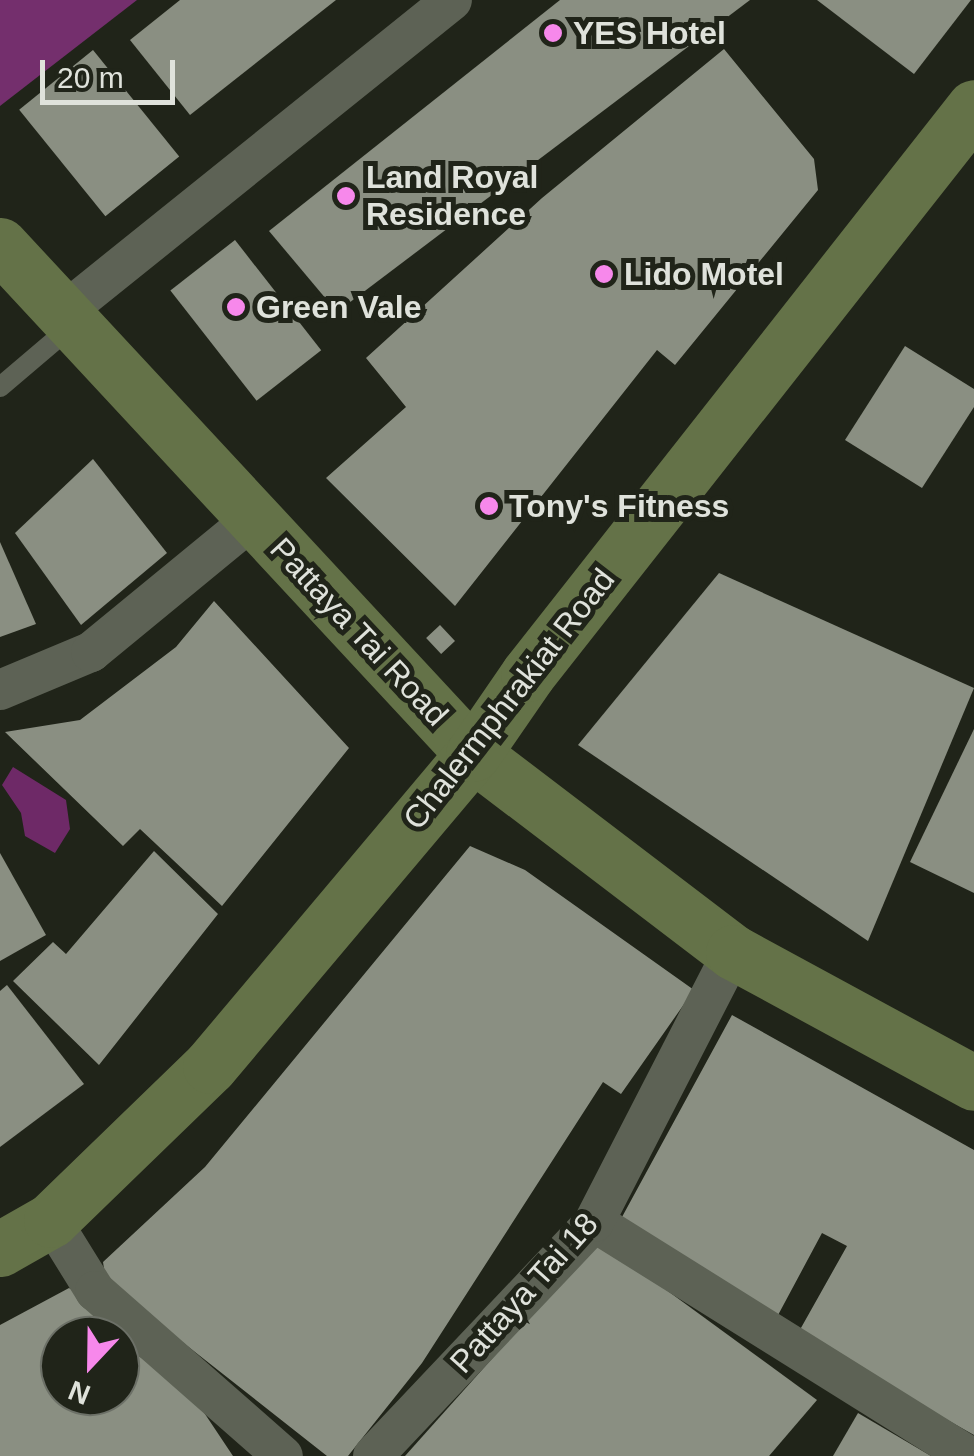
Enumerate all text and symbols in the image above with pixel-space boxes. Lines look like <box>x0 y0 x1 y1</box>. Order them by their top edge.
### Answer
place label: YES Hotel <box>573 14 726 52</box>
marker: YES Hotel <box>542 22 564 44</box>
scale bar <box>45 40 180 102</box>
text: 20 m <box>57 61 124 94</box>
place label: Land Royal Residence <box>366 159 538 234</box>
marker: Land Royal Residence <box>335 185 357 207</box>
place label: Lido Motel <box>624 255 784 293</box>
marker: Lido Motel <box>593 263 615 285</box>
place label: Green Vale <box>256 288 421 326</box>
marker: Green Vale <box>225 296 247 318</box>
place label: Tony's Fitness <box>509 487 729 525</box>
marker: Tony's Fitness <box>478 495 500 517</box>
street label: Pattaya Tai Road <box>262 530 456 734</box>
street label: Chalermphrakiat Road <box>395 561 623 837</box>
street label: Pattaya Tai 18 <box>442 1205 606 1381</box>
north arrow <box>40 1316 140 1416</box>
text: N <box>64 1374 95 1411</box>

